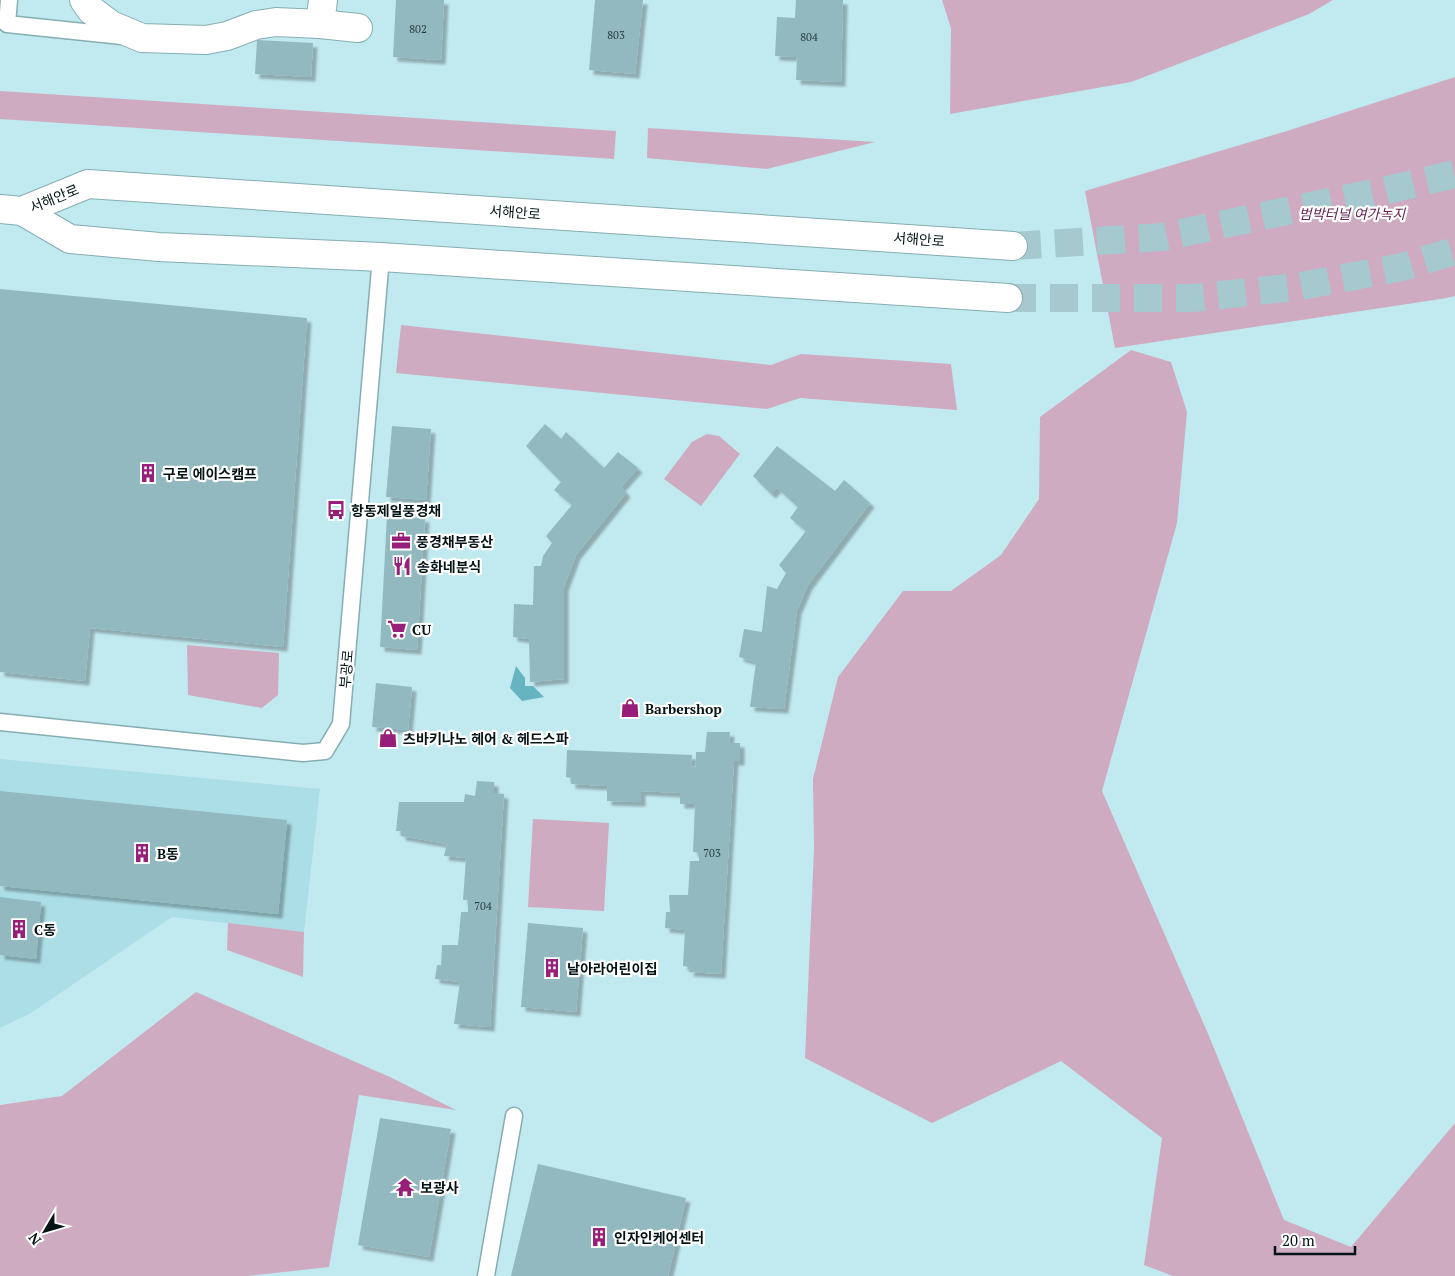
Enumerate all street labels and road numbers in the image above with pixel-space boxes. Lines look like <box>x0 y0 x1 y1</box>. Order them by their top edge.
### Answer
street label: 서해안로 <box>27 179 82 216</box>
street label: 서해안로 <box>489 201 541 223</box>
street label: 서해안로 <box>893 228 945 250</box>
street label: 부광로 <box>335 649 357 689</box>

